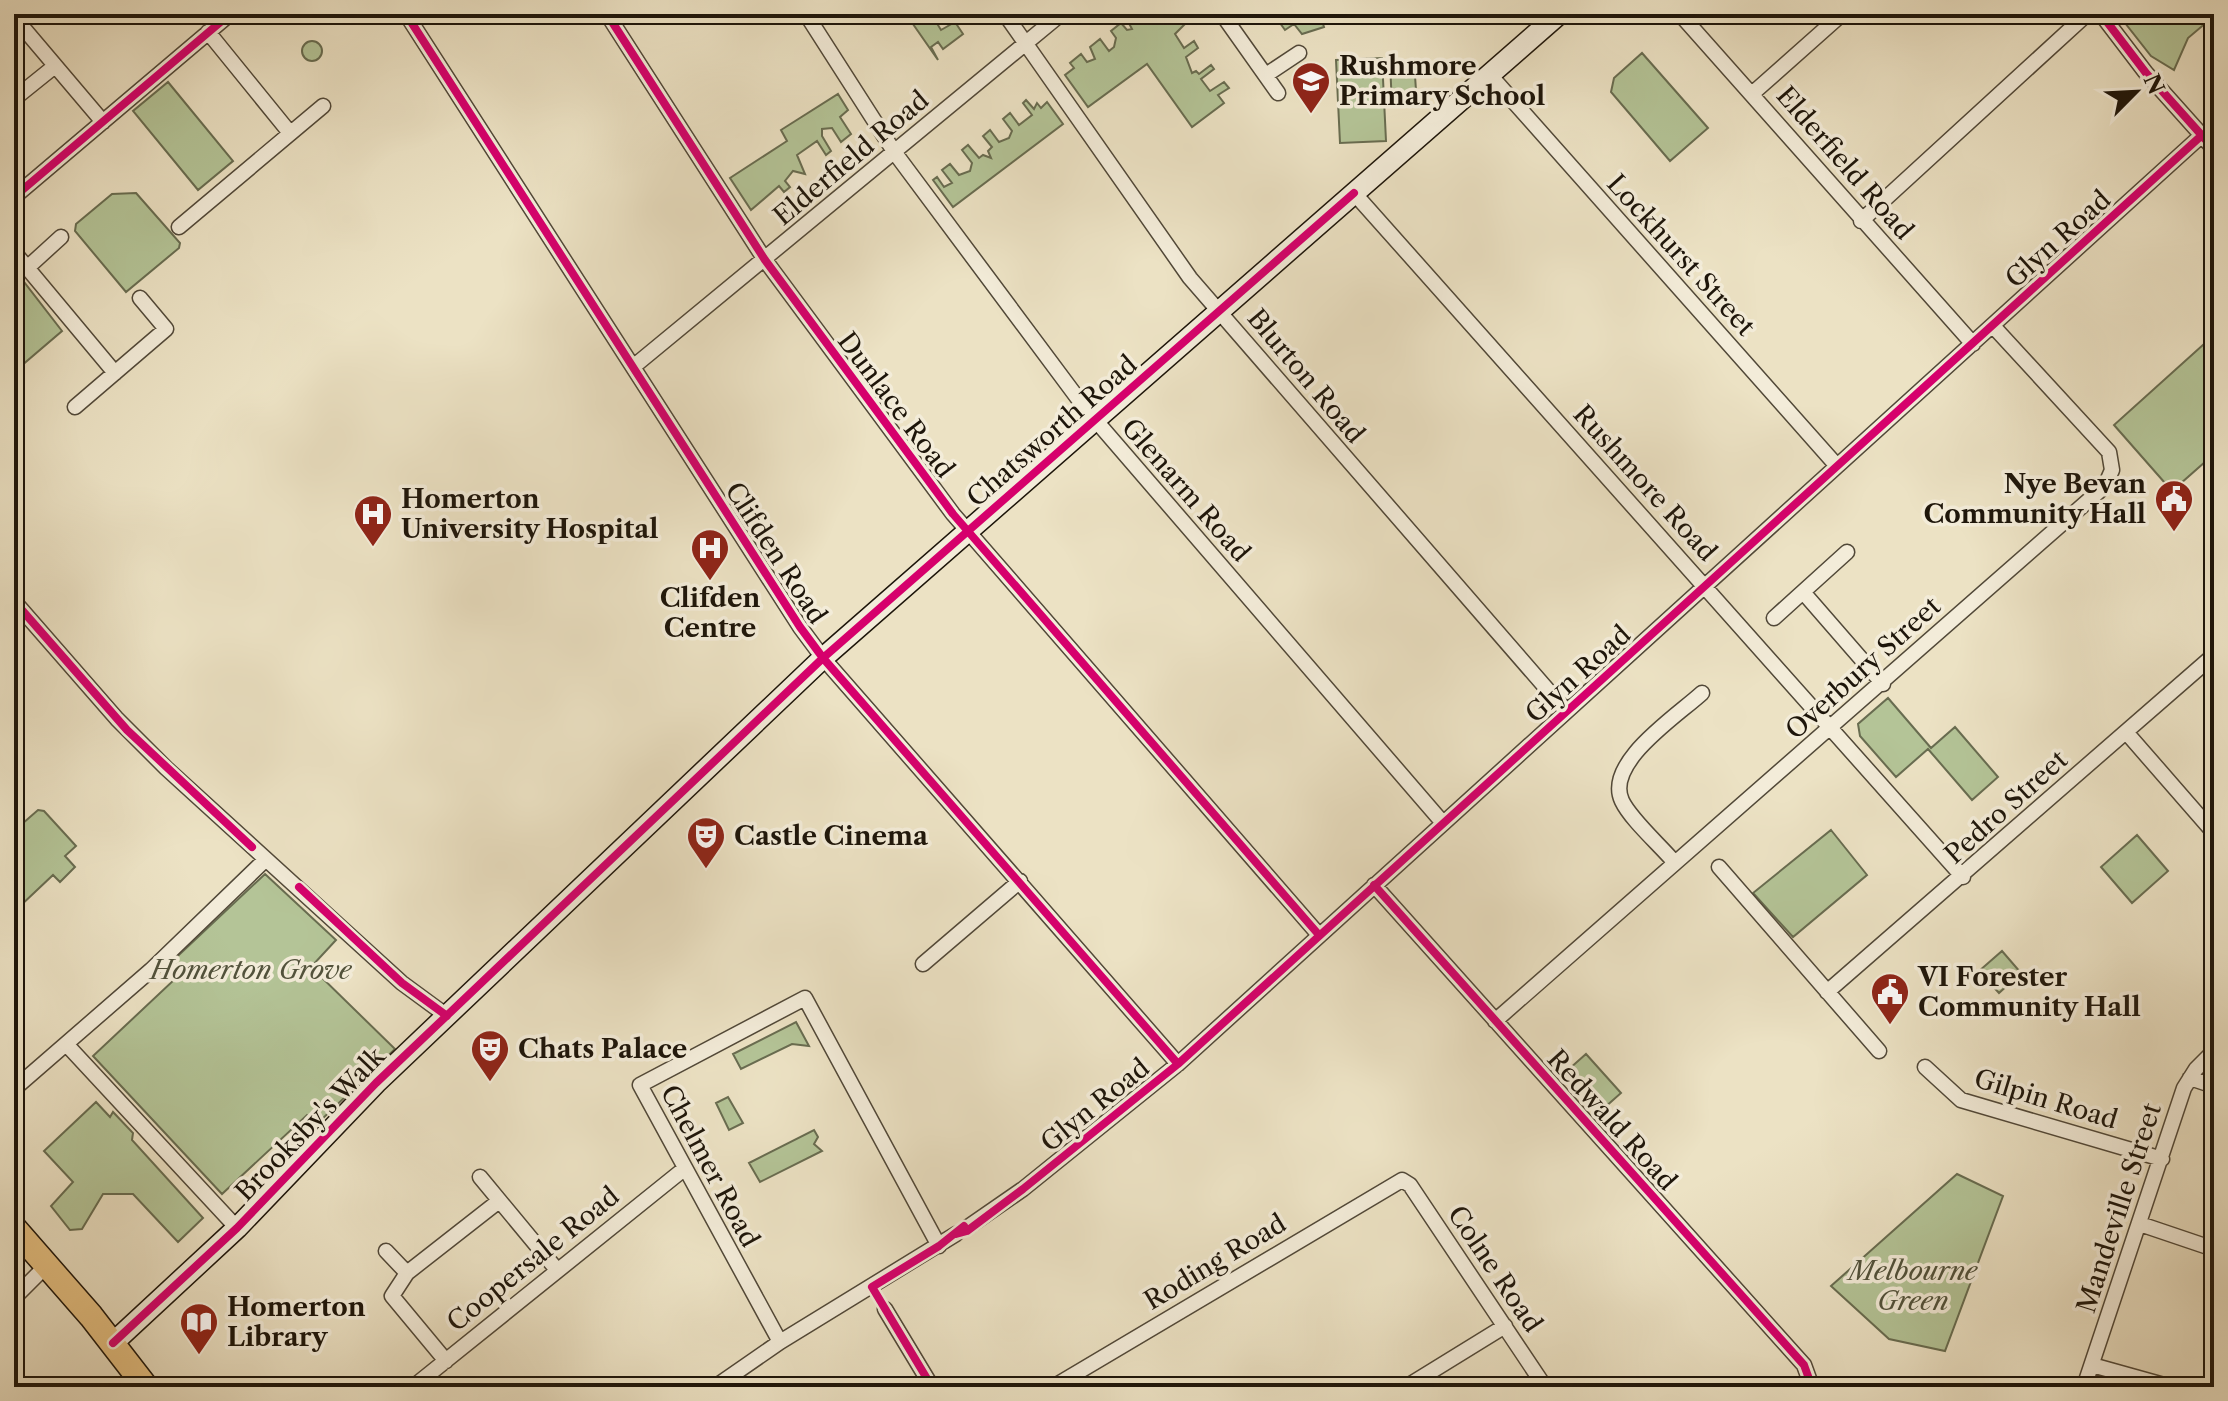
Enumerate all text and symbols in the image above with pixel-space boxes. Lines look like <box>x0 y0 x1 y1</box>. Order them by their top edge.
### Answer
place label: Rushmore Primary School <box>1339 50 1545 112</box>
north arrow <box>2096 52 2176 132</box>
school or university icon: Rushmore Primary School <box>1290 60 1332 115</box>
text: N <box>2138 70 2170 98</box>
street label: Elderfield Road <box>1770 80 1920 246</box>
street label: Elderfield Road <box>767 84 935 232</box>
street label: Lockhurst Street <box>1600 168 1762 343</box>
street label: Glyn Road <box>1999 183 2117 295</box>
street label: Blurton Road <box>1241 302 1371 450</box>
street label: Dunlace Road <box>831 326 961 484</box>
street label: Chatsworth Road <box>960 348 1144 514</box>
street label: Rushmore Road <box>1566 398 1724 568</box>
street label: Glenarm Road <box>1115 412 1257 568</box>
place label: Nye Bevan Community Hall <box>1923 468 2146 530</box>
street label: Clifden Road <box>718 476 834 630</box>
public building icon: Nye Bevan Community Hall <box>2153 478 2195 533</box>
place label: Homerton University Hospital <box>401 483 659 545</box>
hospital icon: Homerton University Hospital <box>352 493 394 548</box>
hospital icon: Clifden Centre <box>689 527 731 582</box>
place label: Clifden Centre <box>660 582 760 644</box>
street label: Overbury Street <box>1779 590 1948 746</box>
street label: Glyn Road <box>1519 618 1637 730</box>
street label: Pedro Street <box>1938 743 2075 870</box>
theatre icon: Castle Cinema <box>685 815 727 870</box>
place label: Castle Cinema <box>734 820 929 852</box>
park label: Homerton Grove <box>148 954 353 986</box>
place label: VI Forester Community Hall <box>1917 961 2141 1023</box>
public building icon: VI Forester Community Hall <box>1869 971 1911 1026</box>
theatre icon: Chats Palace <box>469 1028 511 1083</box>
place label: Chats Palace <box>518 1033 687 1065</box>
street label: Brooksby's Walk <box>228 1040 392 1208</box>
street label: Redwald Road <box>1540 1043 1684 1197</box>
street label: Glyn Road <box>1034 1051 1156 1158</box>
street label: Gilpin Road <box>1971 1062 2122 1136</box>
street label: Chelmer Road <box>654 1079 766 1253</box>
street label: Mandeville Street <box>2070 1098 2168 1317</box>
street label: Coopersale Road <box>441 1180 626 1338</box>
street label: Colne Road <box>1441 1200 1549 1339</box>
street label: Roding Road <box>1138 1207 1292 1317</box>
park label: Melbourne Green <box>1846 1255 1979 1317</box>
place label: Homerton Library <box>227 1291 366 1353</box>
library icon: Homerton Library <box>178 1301 220 1356</box>

